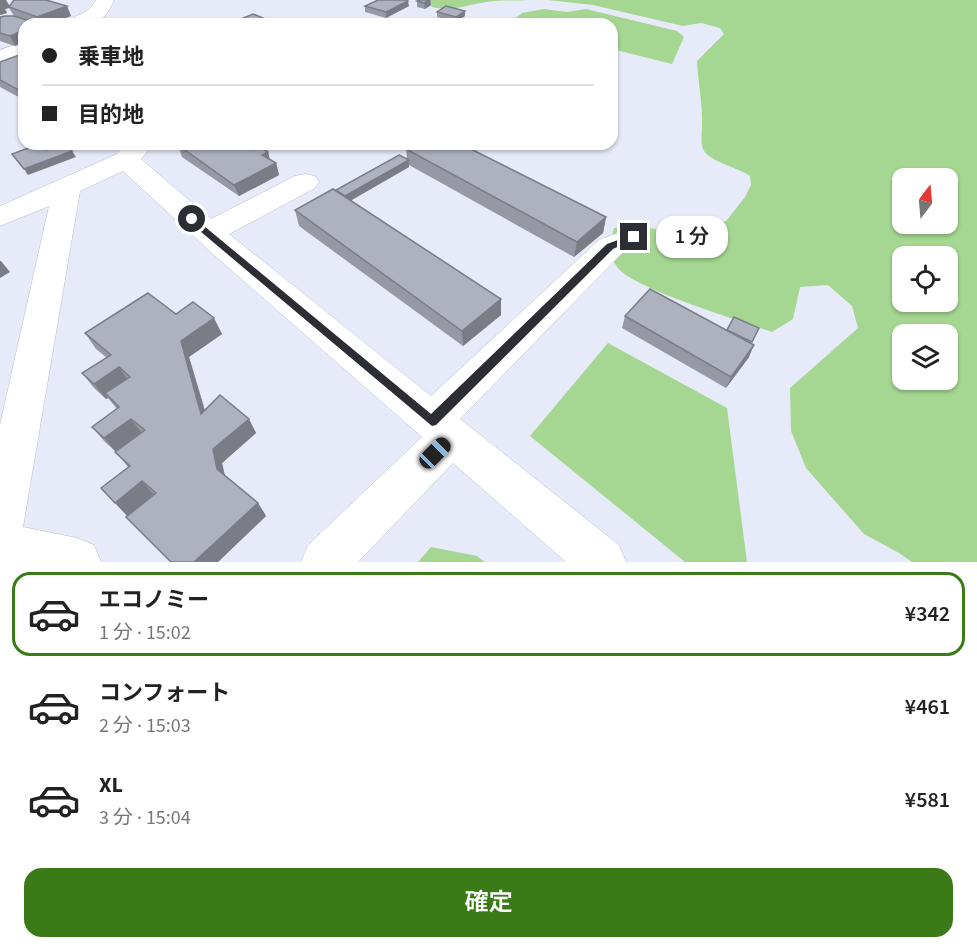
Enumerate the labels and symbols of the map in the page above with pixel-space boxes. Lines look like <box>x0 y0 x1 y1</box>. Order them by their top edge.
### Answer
north arrow <box>892 168 958 234</box>
route start <box>178 205 205 232</box>
callout: 1 分 <box>655 216 727 258</box>
route end <box>620 223 647 250</box>
car <box>416 434 454 472</box>

